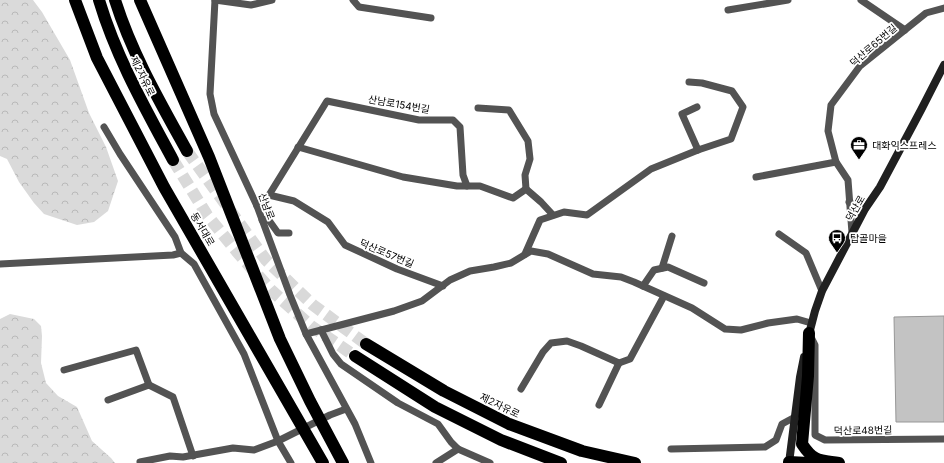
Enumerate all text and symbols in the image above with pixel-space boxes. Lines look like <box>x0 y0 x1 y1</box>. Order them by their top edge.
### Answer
street label: 덕산로65번길 <box>847 21 899 69</box>
street label: 제2자유로 <box>128 54 158 98</box>
street label: 산남로154번길 <box>367 93 431 115</box>
office icon: 대화익스프레스 <box>849 135 869 160</box>
place label: 대화익스프레스 <box>872 139 936 151</box>
street label: 산남로 <box>256 191 278 221</box>
street label: 덕산로 <box>843 193 867 223</box>
street label: 동서대로 <box>189 210 217 248</box>
bus stop icon: 탑골마을 <box>827 228 847 253</box>
place label: 탑골마을 <box>850 232 887 244</box>
street label: 덕산로57번길 <box>358 236 416 270</box>
street label: 제2자유로 <box>478 390 522 420</box>
street label: 덕산로48번길 <box>834 423 892 437</box>

